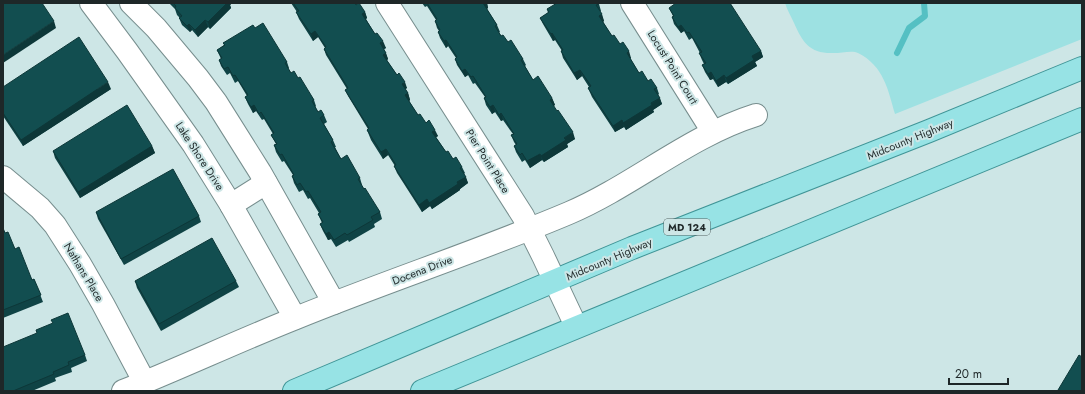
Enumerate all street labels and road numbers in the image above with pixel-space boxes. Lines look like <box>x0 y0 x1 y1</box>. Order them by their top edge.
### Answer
street label: Locust Point Court <box>644 27 702 107</box>
street label: Midcounty Highway <box>864 114 956 164</box>
street label: Lake Shore Drive <box>172 119 228 194</box>
street label: Pier Point Place <box>462 126 514 196</box>
road number: MD 124 <box>664 219 710 235</box>
street label: Midcounty Highway <box>564 234 655 284</box>
street label: Nathans Place <box>60 240 108 305</box>
street label: Docena Drive <box>390 251 455 289</box>

